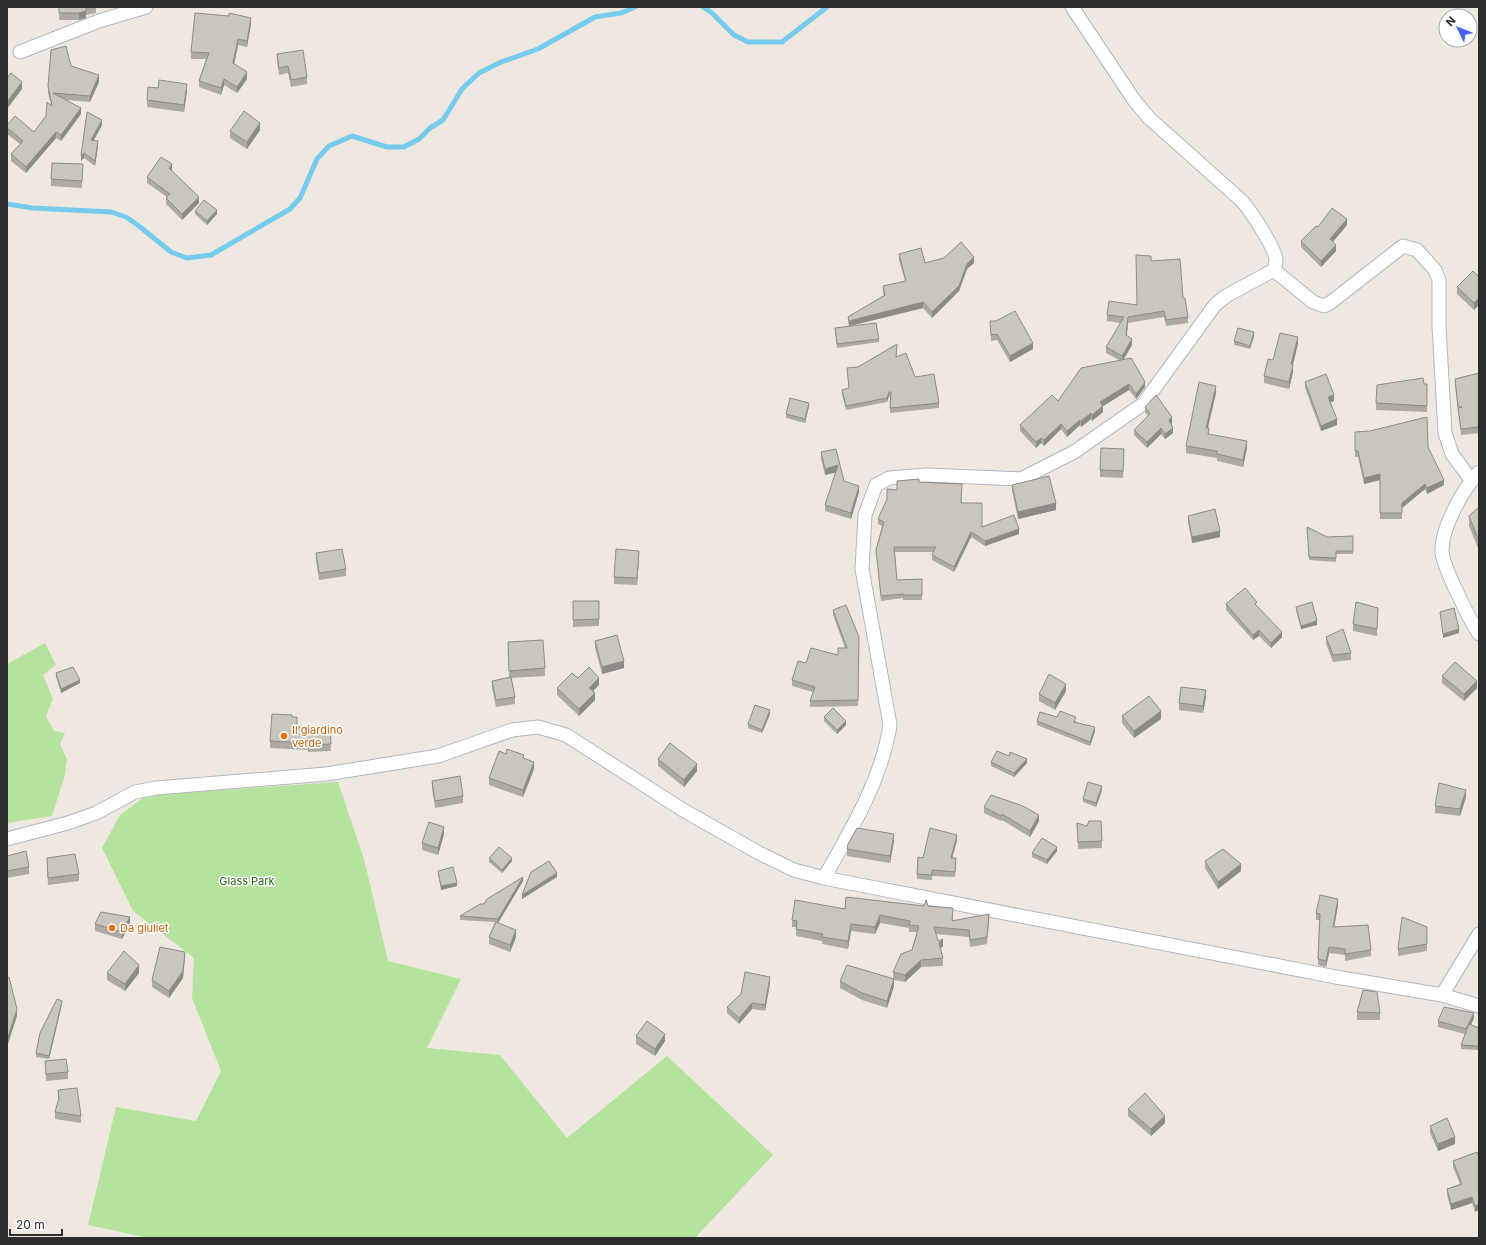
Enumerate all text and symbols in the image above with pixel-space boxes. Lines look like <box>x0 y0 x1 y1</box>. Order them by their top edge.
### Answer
north arrow <box>1438 8 1478 48</box>
text: N <box>1443 13 1459 29</box>
place label: Il giardino verde <box>292 723 343 750</box>
marker: Il giardino verde <box>279 731 289 741</box>
park label: Glass Park <box>219 874 275 888</box>
place label: Da giuliet <box>120 921 169 935</box>
marker: Da giuliet <box>107 923 117 933</box>
scale bar <box>10 1211 62 1237</box>
text: 20 m <box>16 1217 45 1232</box>

